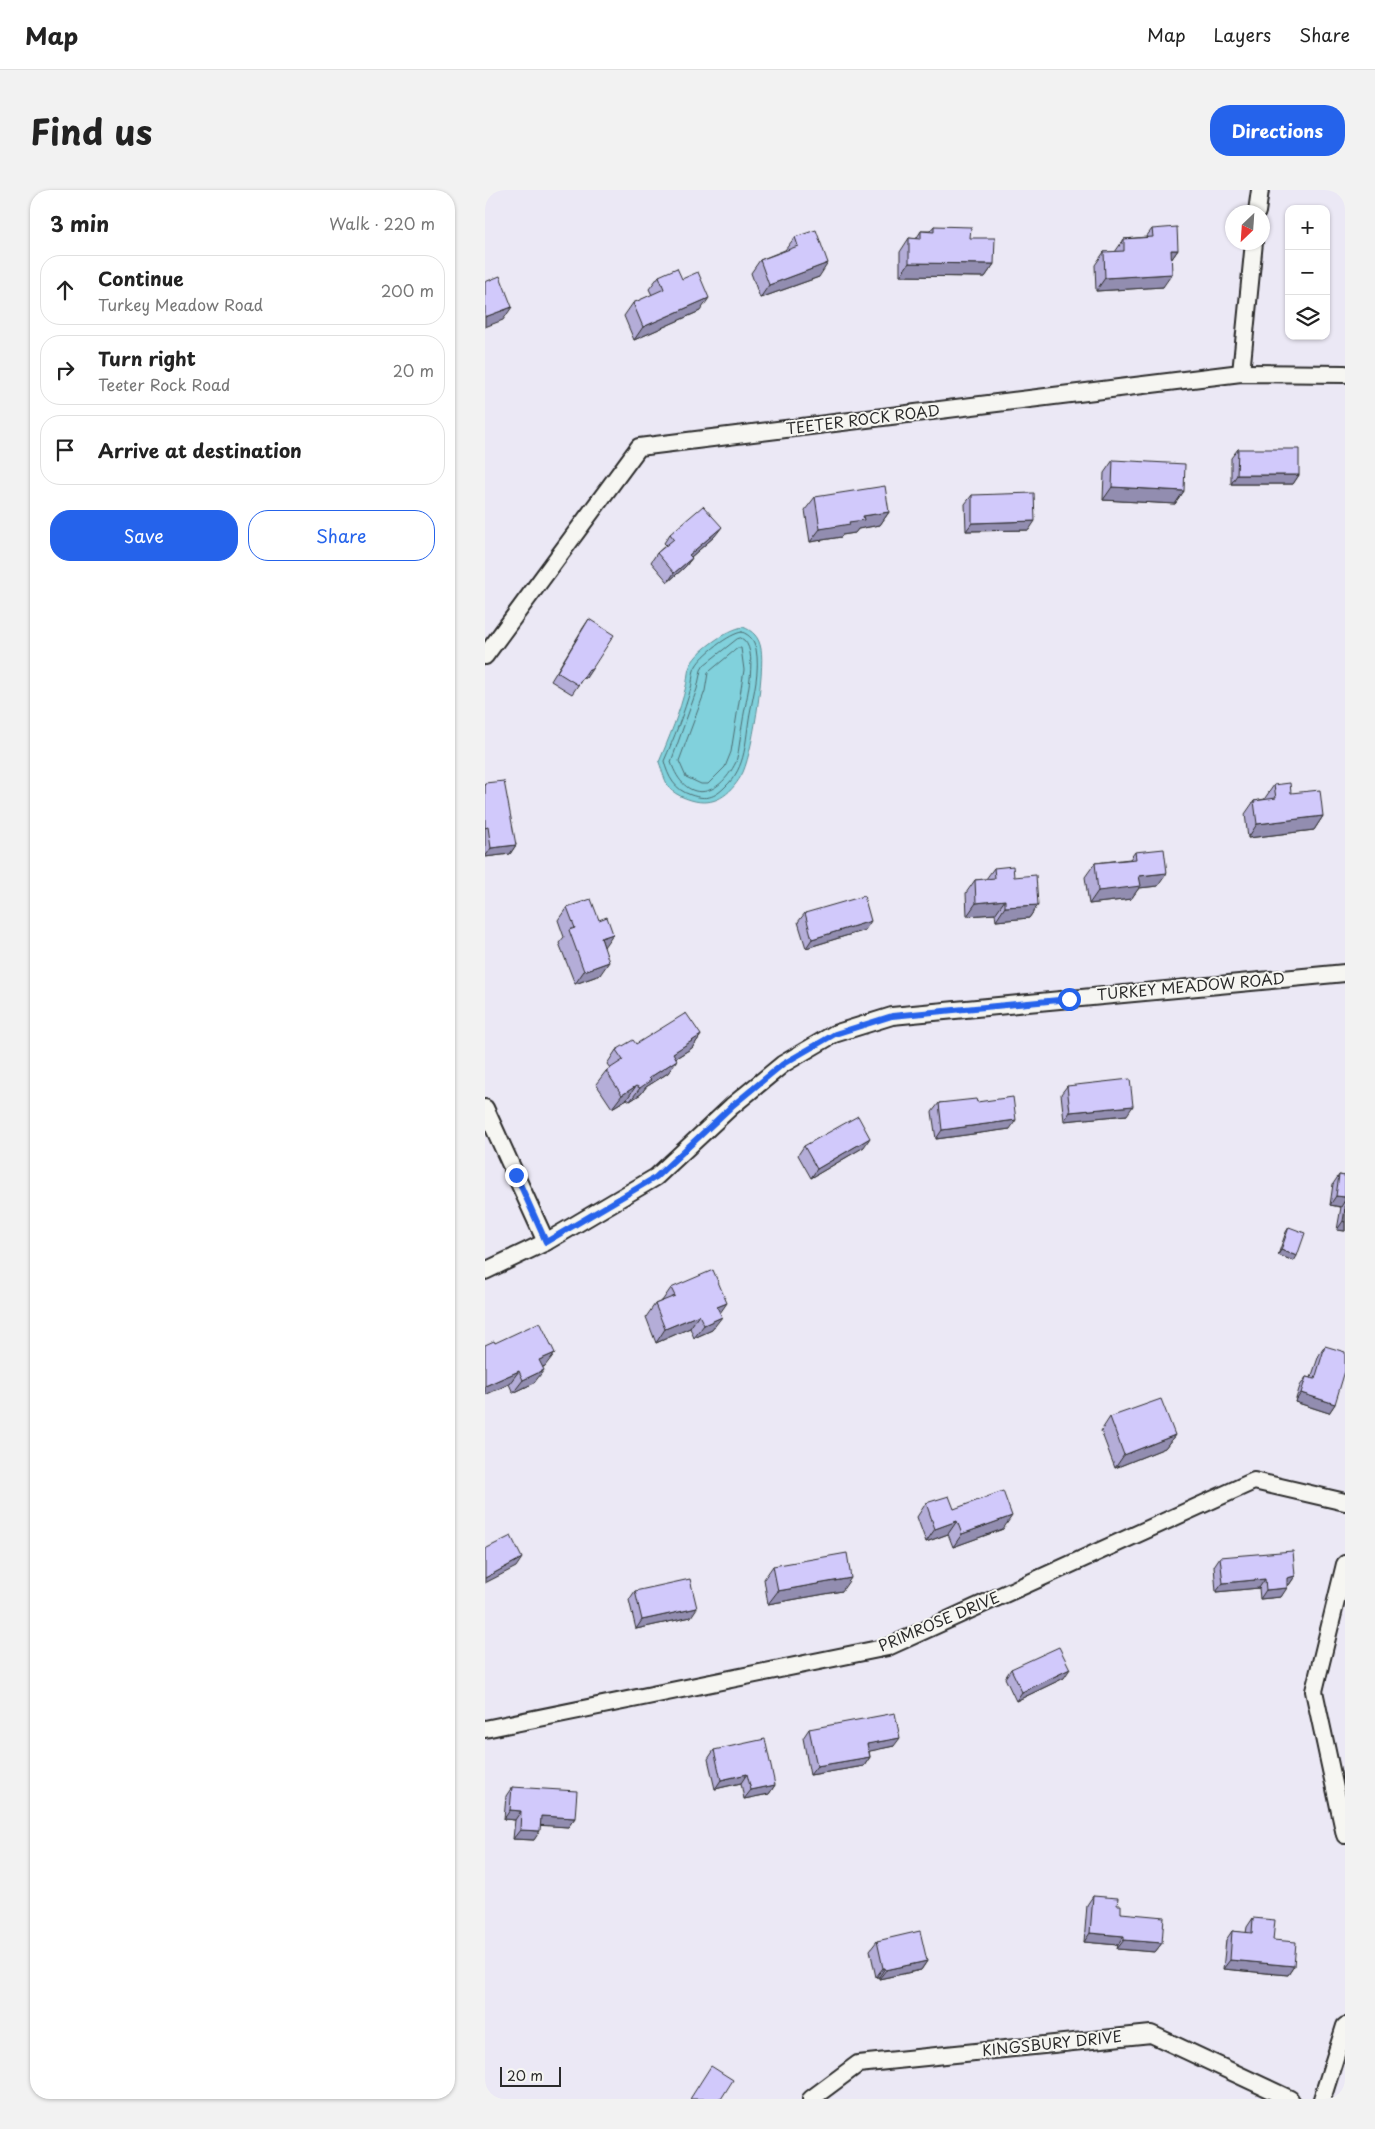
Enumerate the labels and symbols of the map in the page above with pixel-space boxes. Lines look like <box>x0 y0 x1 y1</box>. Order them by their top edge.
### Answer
north arrow <box>1225 205 1270 250</box>
street label: TEETER ROCK ROAD <box>785 398 941 439</box>
street label: TURKEY MEADOW ROAD <box>1096 966 1286 1005</box>
route start <box>1058 988 1081 1011</box>
route end <box>505 1164 528 1187</box>
street label: PRIMROSE DRIVE <box>874 1585 1003 1657</box>
street label: KINGSBURY DRIVE <box>981 2024 1123 2061</box>
scale bar <box>500 2064 561 2087</box>

